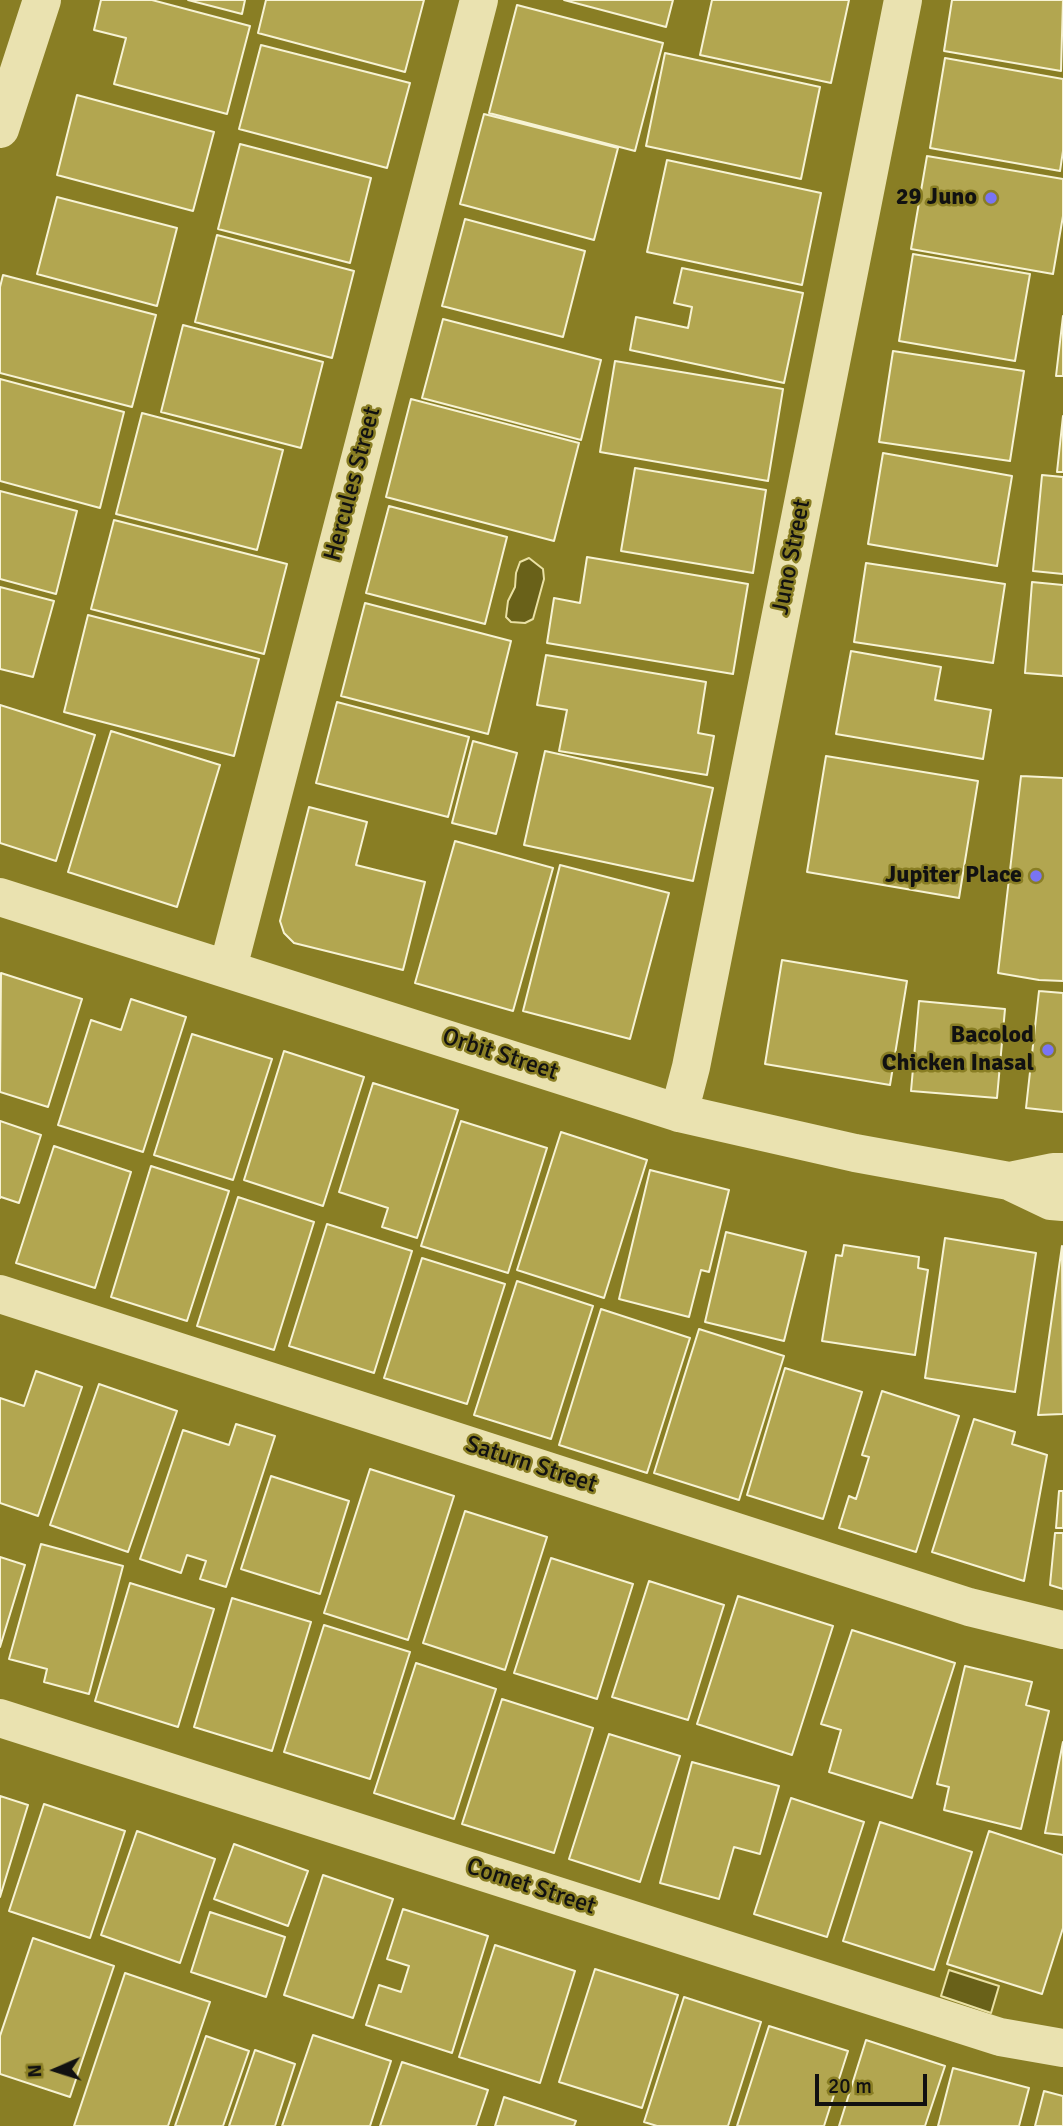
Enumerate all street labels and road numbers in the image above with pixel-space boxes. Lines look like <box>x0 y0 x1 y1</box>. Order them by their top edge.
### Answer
street label: Hercules Street <box>319 404 387 564</box>
street label: Juno Street <box>767 497 817 617</box>
street label: Orbit Street <box>439 1023 561 1087</box>
street label: Saturn Street <box>462 1430 600 1500</box>
street label: Comet Street <box>463 1853 599 1921</box>

